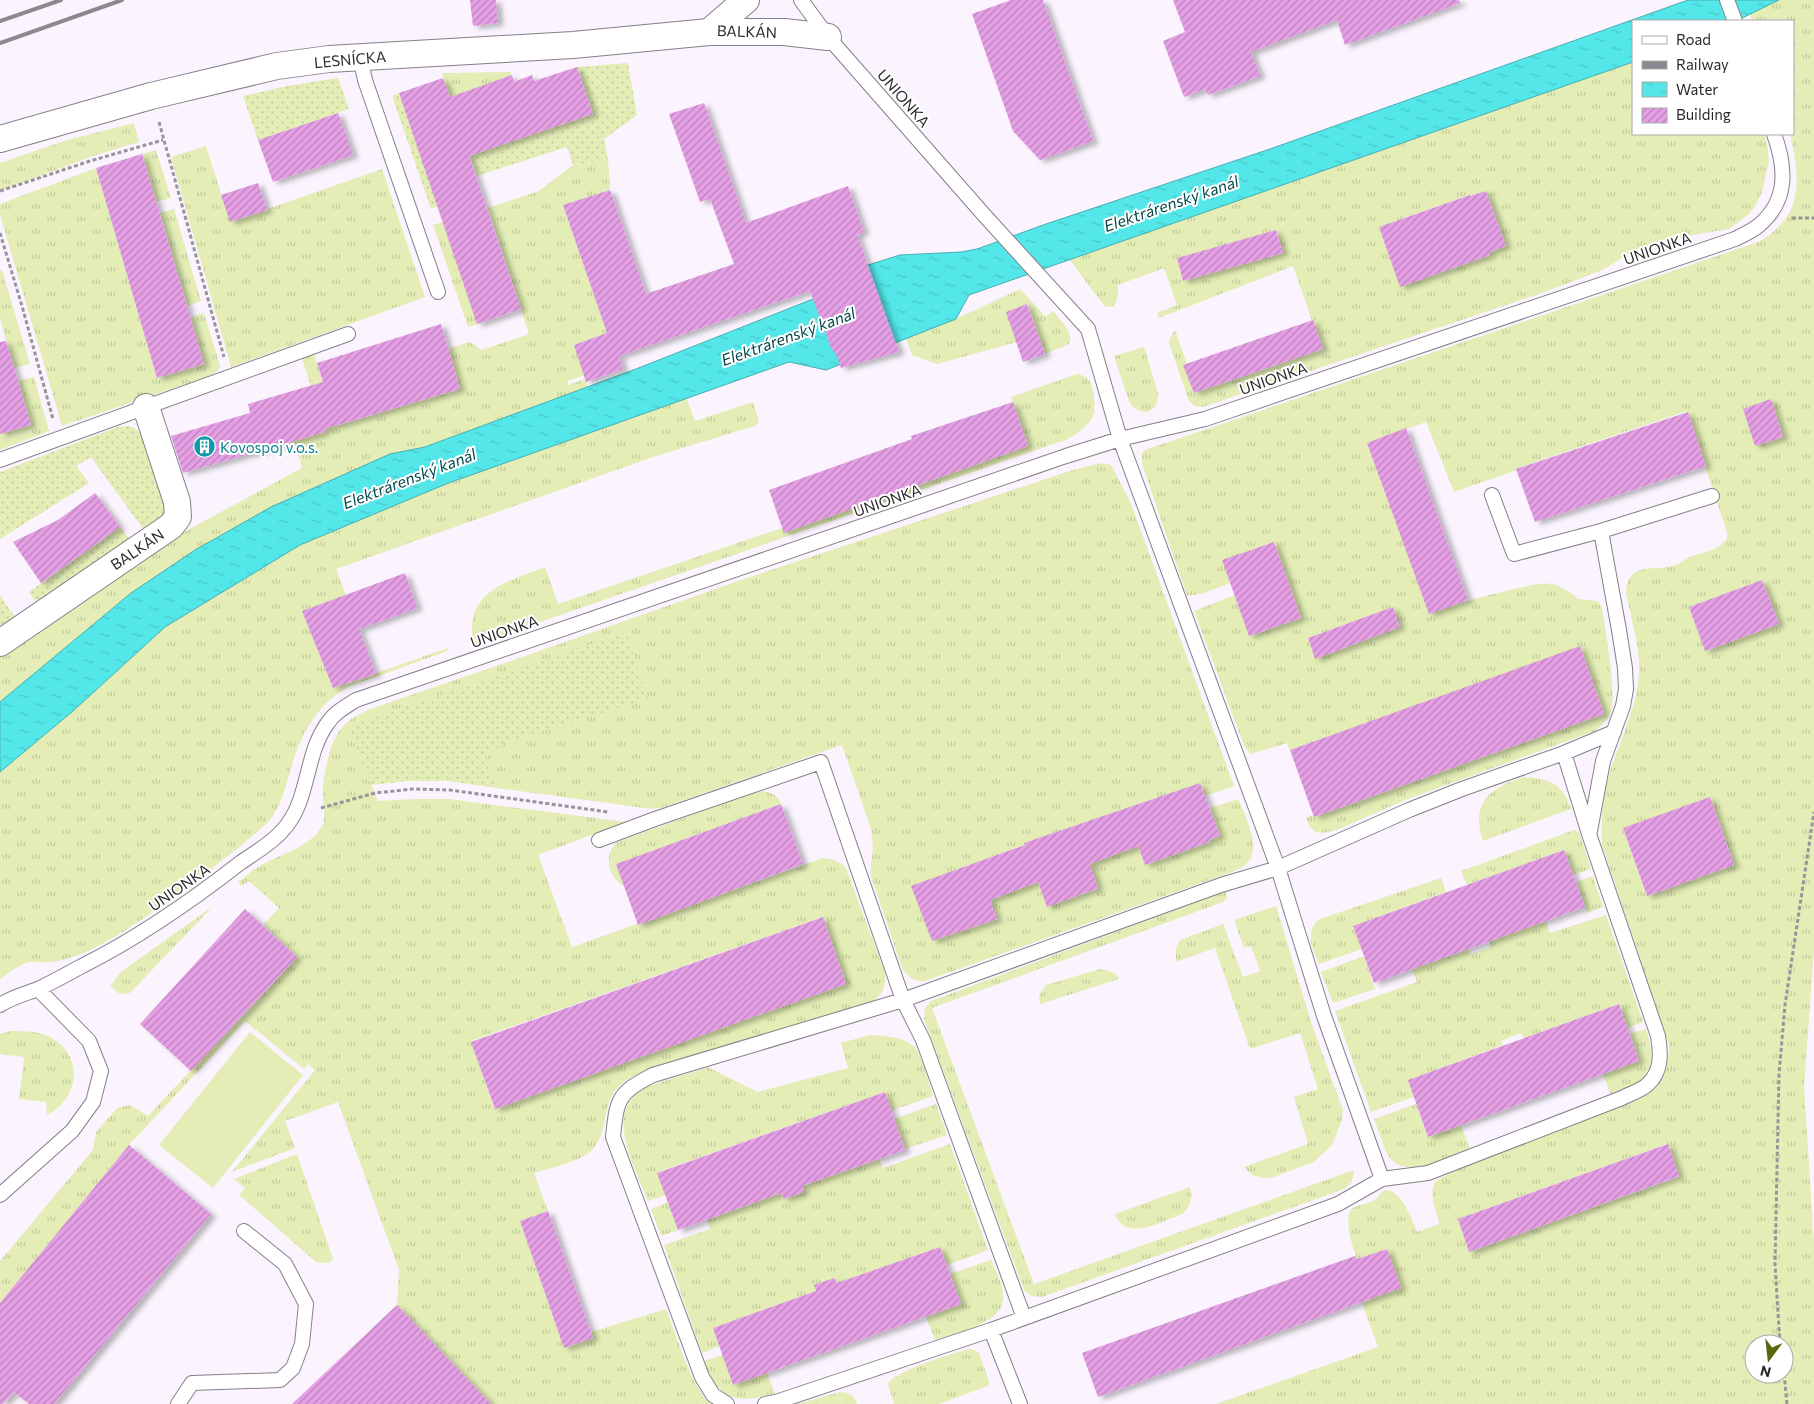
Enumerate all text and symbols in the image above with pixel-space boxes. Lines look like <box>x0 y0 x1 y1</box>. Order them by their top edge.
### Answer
street label: BALKÁN <box>717 20 777 41</box>
legend <box>1632 20 1794 135</box>
text: Road <box>1676 30 1711 48</box>
street label: LESNÍCKA <box>313 46 387 71</box>
text: Railway <box>1676 55 1729 73</box>
street label: UNIONKA <box>874 66 934 130</box>
text: Water <box>1676 80 1718 98</box>
text: Building <box>1676 105 1731 123</box>
water label: Elektrárenský kanál <box>1101 171 1242 235</box>
street label: UNIONKA <box>1621 228 1693 268</box>
water label: Elektrárenský kanál <box>718 303 859 369</box>
street label: UNIONKA <box>1237 358 1309 398</box>
building icon: Kovospoj v.o.s. <box>192 435 216 459</box>
place label: Kovospoj v.o.s. <box>220 438 318 456</box>
water label: Elektrárenský kanál <box>340 443 479 512</box>
street label: UNIONKA <box>851 480 923 520</box>
street label: BALKÁN <box>106 524 167 573</box>
street label: UNIONKA <box>468 611 540 651</box>
street label: UNIONKA <box>145 859 213 915</box>
north arrow <box>1744 1334 1794 1384</box>
text: N <box>1758 1362 1773 1382</box>

